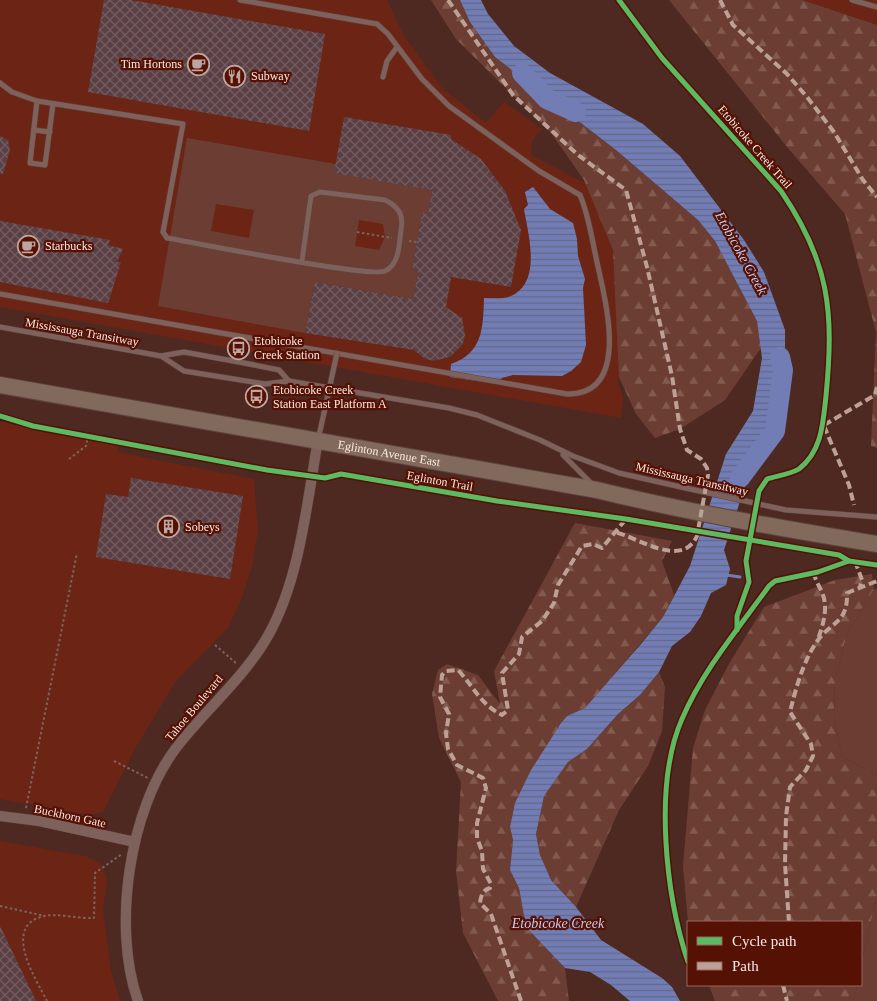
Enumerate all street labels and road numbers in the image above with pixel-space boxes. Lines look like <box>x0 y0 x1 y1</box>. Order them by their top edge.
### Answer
street label: Etobicoke Creek Trail <box>715 102 795 192</box>
street label: Mississauga Transitway <box>24 315 140 349</box>
street label: Eglinton Avenue East <box>337 438 442 469</box>
street label: Mississauga Transitway <box>634 459 750 499</box>
street label: Eglinton Trail <box>406 468 475 494</box>
street label: Tahoe Boulevard <box>162 672 226 744</box>
street label: Buckhorn Gate <box>33 802 107 830</box>

